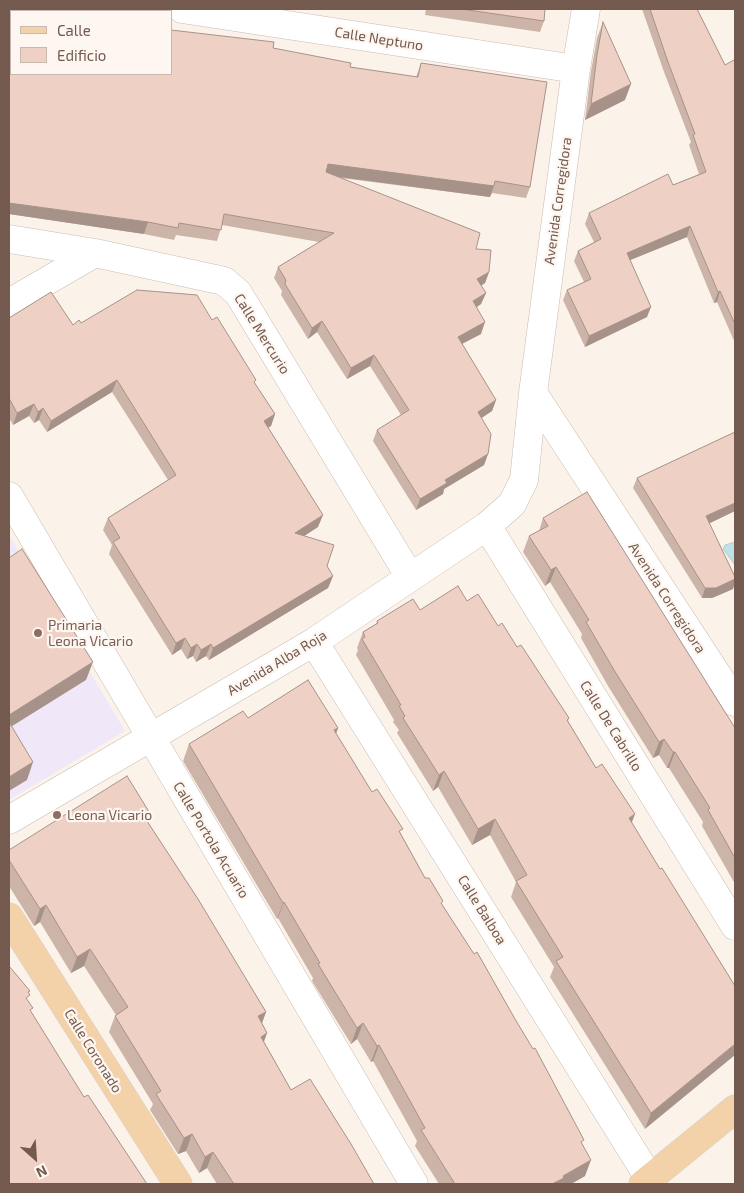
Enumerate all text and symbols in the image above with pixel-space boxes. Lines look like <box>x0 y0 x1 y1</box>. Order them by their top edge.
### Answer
legend <box>10 10 172 75</box>
text: Calle <box>57 21 91 39</box>
street label: Calle Neptuno <box>333 24 425 54</box>
text: Edificio <box>57 46 106 64</box>
street label: Avenida Corregidora <box>541 136 575 266</box>
street label: Calle Mercurio <box>231 291 293 377</box>
street label: Avenida Corregidora <box>625 539 709 657</box>
place label: Primaria Leona Vicario <box>48 617 133 650</box>
marker: Primaria Leona Vicario <box>32 627 44 639</box>
street label: Avenida Alba Roja <box>224 627 330 699</box>
street label: Calle De Cabrillo <box>576 678 646 774</box>
street label: Calle Portola Acuario <box>170 779 252 901</box>
place label: Leona Vicario <box>67 807 152 823</box>
marker: Leona Vicario <box>51 809 63 821</box>
street label: Calle Balboa <box>454 872 510 948</box>
street label: Calle Coronado <box>61 1006 125 1096</box>
north arrow <box>10 1133 60 1183</box>
text: N <box>34 1162 50 1182</box>

